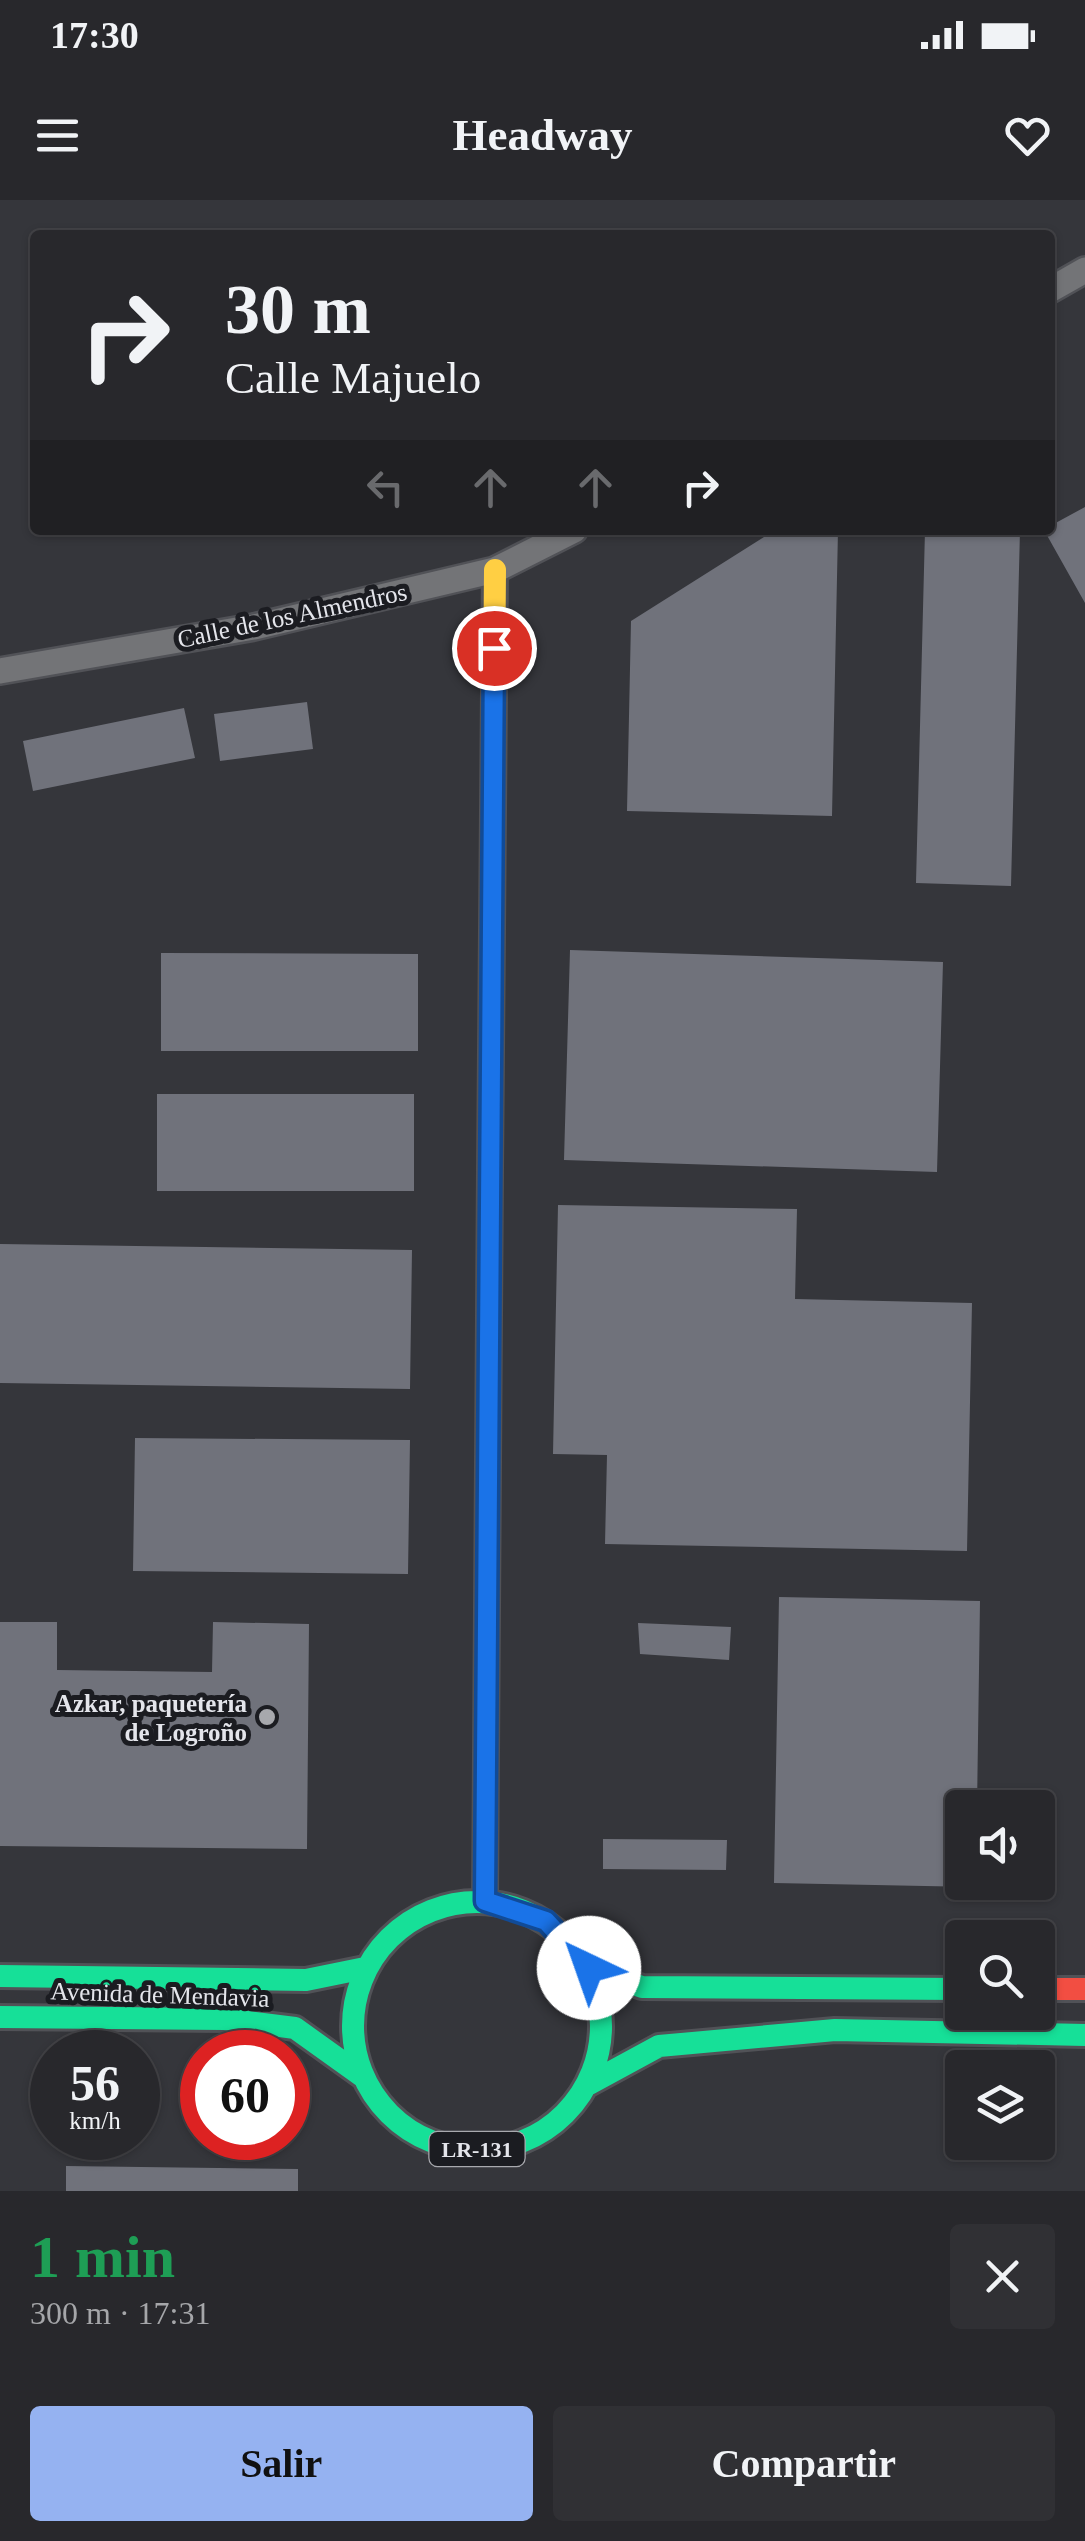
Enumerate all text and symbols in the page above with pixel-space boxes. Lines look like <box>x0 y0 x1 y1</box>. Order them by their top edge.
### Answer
text: 17:30 <box>50 14 139 56</box>
icon: menu <box>30 108 85 163</box>
icon: heart <box>1000 108 1055 163</box>
text: Headway <box>453 110 633 160</box>
icon: right <box>60 270 190 400</box>
text: 30 m <box>225 271 371 348</box>
text: Calle Majuelo <box>225 353 481 403</box>
icon: left <box>358 460 413 515</box>
icon: ahead <box>463 460 518 515</box>
icon: ahead <box>568 460 623 515</box>
icon: right <box>673 460 728 515</box>
street label: Calle de los Almendros <box>175 578 409 653</box>
pin <box>452 606 537 691</box>
icon: arrive <box>467 621 522 676</box>
place label: Azkar, paquetería de Logroño <box>55 1690 247 1746</box>
marker: Azkar, paquetería de Logroño <box>256 1706 278 1728</box>
map controls <box>945 1790 1055 2160</box>
button: sound <box>945 1790 1055 1900</box>
position arrow <box>537 1916 641 2020</box>
button: search <box>945 1920 1055 2030</box>
street label: Avenida de Mendavia <box>50 1977 270 2012</box>
speed limit sign: 60 <box>180 2030 310 2160</box>
button: layers <box>945 2050 1055 2160</box>
text: 56 <box>70 2055 120 2111</box>
text: km/h <box>69 2107 121 2134</box>
road number: LR-131 <box>430 2132 524 2166</box>
text: 1 min <box>30 2224 175 2290</box>
button: close <box>950 2224 1055 2329</box>
text: 300 m · 17:31 <box>30 2295 210 2331</box>
button: Salir <box>30 2406 533 2521</box>
button: Compartir <box>553 2406 1055 2521</box>

